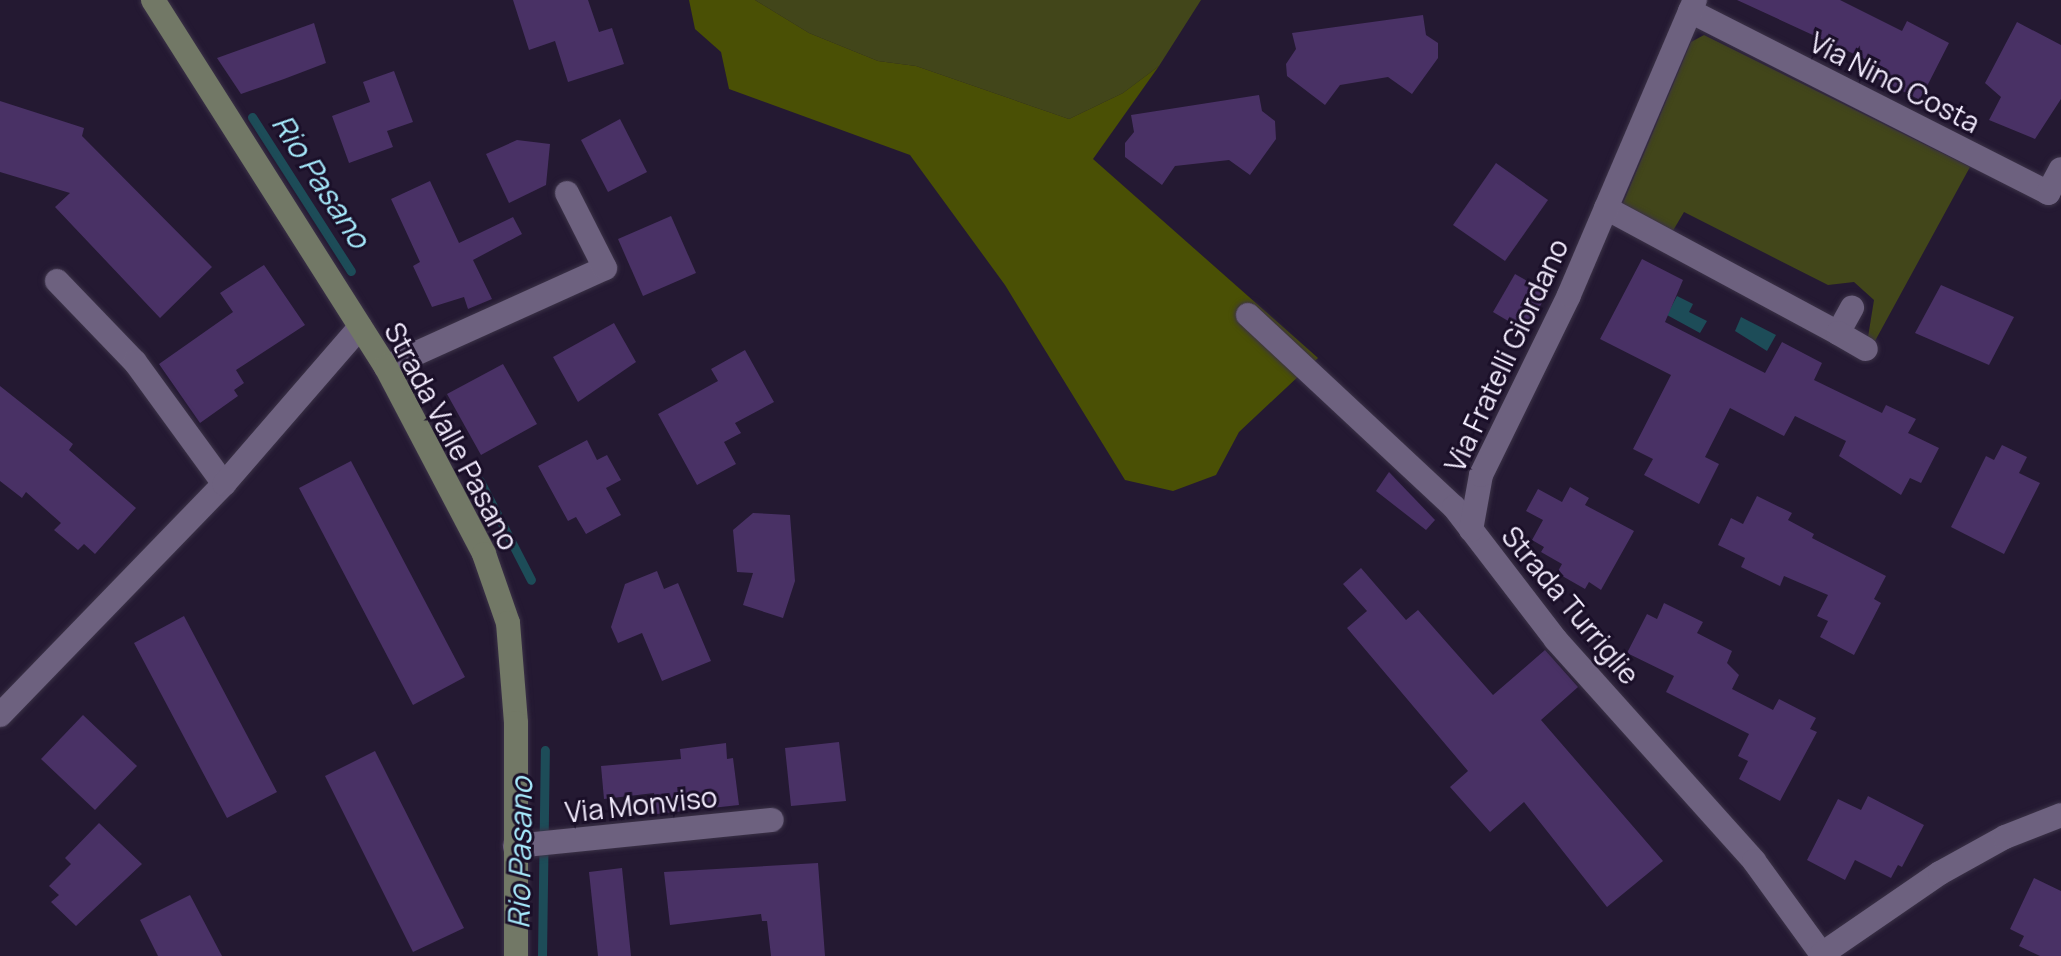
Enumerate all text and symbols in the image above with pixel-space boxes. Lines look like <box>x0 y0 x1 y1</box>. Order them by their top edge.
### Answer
street label: Via Nino Costa <box>1804 25 1986 139</box>
water label: Rio Pasano <box>265 108 377 254</box>
street label: Via Fratelli Giordano <box>1437 233 1575 477</box>
street label: Strada Valle Pasano <box>378 317 526 555</box>
street label: Strada Turriglie <box>1495 519 1647 691</box>
water label: Rio Pasano <box>501 777 539 929</box>
street label: Via Monviso <box>563 779 719 829</box>

